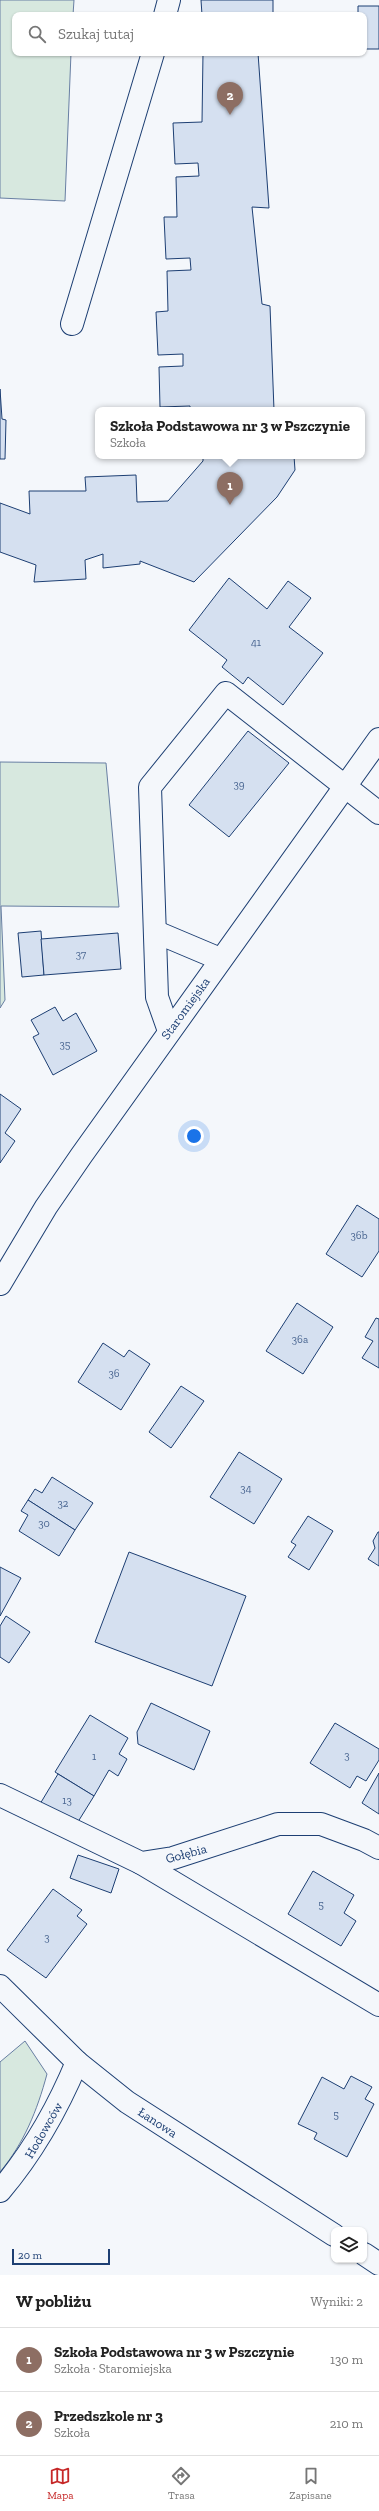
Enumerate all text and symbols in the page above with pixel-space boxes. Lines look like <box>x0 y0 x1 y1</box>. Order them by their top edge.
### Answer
search box <box>12 12 367 56</box>
icon: search <box>26 23 48 45</box>
text: Szukaj tutaj <box>58 25 134 43</box>
pin: 2 <box>217 82 243 115</box>
popup <box>95 407 365 459</box>
text: Szkoła Podstawowa nr 3 w Pszczynie <box>110 417 350 435</box>
text: Szkoła <box>110 435 146 450</box>
pin: 1 <box>217 472 243 505</box>
house number: 41 <box>251 636 262 649</box>
house number: 39 <box>233 778 245 791</box>
house number: 37 <box>76 948 86 961</box>
street label: Staromiejska <box>158 974 214 1043</box>
house number: 35 <box>59 1038 71 1051</box>
your location <box>184 1126 204 1146</box>
house number: 36b <box>350 1229 368 1242</box>
house number: 36a <box>292 1333 309 1346</box>
house number: 36 <box>108 1367 120 1380</box>
house number: 34 <box>240 1482 252 1495</box>
house number: 32 <box>57 1497 69 1510</box>
house number: 30 <box>38 1517 50 1530</box>
house number: 3 <box>344 1749 350 1762</box>
house number: 1 <box>92 1750 97 1763</box>
house number: 13 <box>62 1794 72 1807</box>
street label: Gołębia <box>164 1841 209 1866</box>
house number: 5 <box>318 1898 324 1911</box>
house number: 3 <box>44 1931 50 1944</box>
street label: Hodowców <box>21 2100 65 2161</box>
street label: Łanowa <box>135 2104 181 2141</box>
house number: 5 <box>333 2108 339 2121</box>
map controls <box>331 2227 367 2263</box>
button: layers <box>331 2227 367 2263</box>
scale bar <box>12 2247 110 2266</box>
text: 20 m <box>18 2249 42 2262</box>
text: W pobliżu <box>16 2291 91 2311</box>
text: Wyniki: 2 <box>311 2294 363 2309</box>
text: Szkoła Podstawowa nr 3 w Pszczynie <box>54 2343 294 2361</box>
text: 1 <box>26 2352 32 2367</box>
text: 130 m <box>330 2352 363 2367</box>
text: Szkoła · Staromiejska <box>54 2361 172 2376</box>
text: Przedszkole nr 3 <box>54 2407 163 2425</box>
text: 2 <box>26 2416 32 2431</box>
text: 210 m <box>330 2416 363 2431</box>
text: Szkoła <box>54 2425 90 2440</box>
tab: Mapa <box>47 2465 74 2502</box>
tab: Trasa <box>168 2465 195 2502</box>
tab: Zapisane <box>289 2465 332 2502</box>

